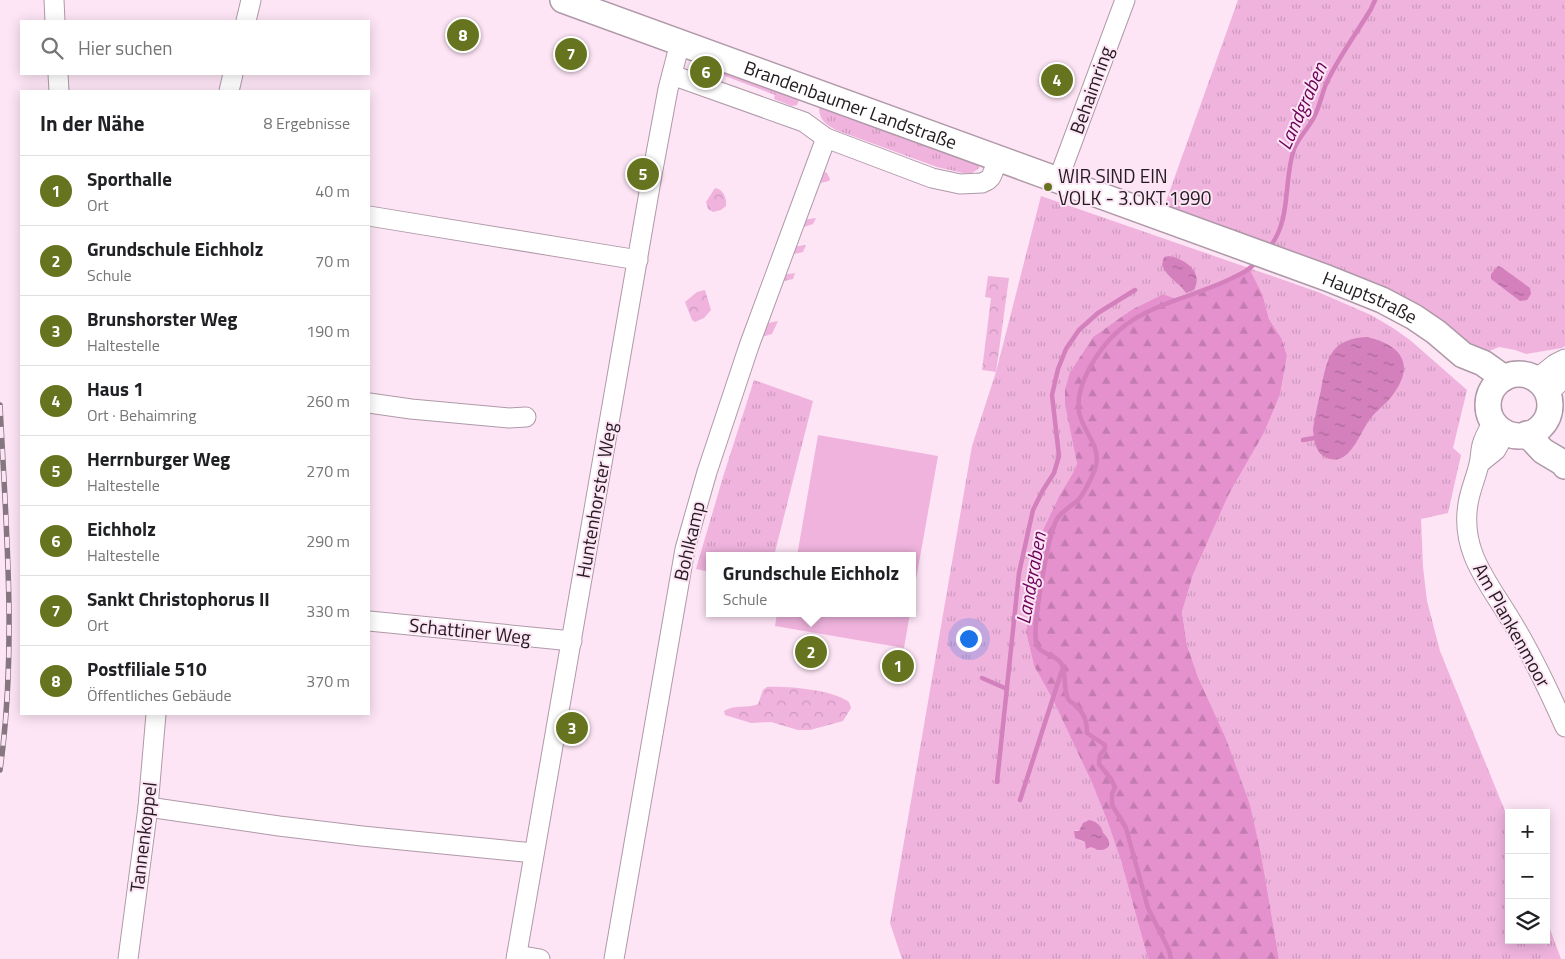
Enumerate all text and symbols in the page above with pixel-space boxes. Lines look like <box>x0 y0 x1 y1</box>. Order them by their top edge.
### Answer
pin: 8 <box>447 16 479 54</box>
search box <box>20 20 370 75</box>
text: Hier suchen <box>78 33 173 62</box>
icon: search <box>38 34 66 62</box>
pin: 7 <box>555 35 587 73</box>
street label: Behaimring <box>1061 42 1120 138</box>
street label: Brandenbaumer Landstraße <box>740 52 961 156</box>
pin: 6 <box>690 53 722 91</box>
water label: Landgraben <box>1268 56 1335 155</box>
pin: 4 <box>1041 61 1073 99</box>
text: In der Nähe <box>40 107 145 139</box>
text: 8 Ergebnisse <box>263 111 350 135</box>
pin: 5 <box>627 155 659 193</box>
place label: WIR SIND EIN VOLK - 3.OKT.1990 <box>1058 161 1211 212</box>
text: Sporthalle <box>87 164 172 193</box>
text: 1 <box>52 179 60 203</box>
text: 40 m <box>315 179 350 203</box>
marker: WIR SIND EIN VOLK - 3.OKT.1990 <box>1042 181 1054 193</box>
text: Ort <box>87 193 109 217</box>
text: Grundschule Eichholz <box>87 234 263 263</box>
text: 2 <box>52 249 60 273</box>
text: 70 m <box>315 249 350 273</box>
text: Schule <box>87 263 132 287</box>
street label: Hauptstraße <box>1318 263 1423 330</box>
text: Brunshorster Weg <box>87 304 237 333</box>
text: 3 <box>52 319 60 343</box>
text: 190 m <box>306 319 350 343</box>
text: Haltestelle <box>87 333 160 357</box>
text: Haus 1 <box>87 374 144 403</box>
text: 4 <box>52 389 60 413</box>
text: 260 m <box>306 389 350 413</box>
text: Ort · Behaimring <box>87 403 197 427</box>
street label: Huntenhorster Weg <box>568 419 624 580</box>
text: Herrnburger Weg <box>87 444 230 473</box>
text: 5 <box>52 459 60 483</box>
text: 270 m <box>306 459 350 483</box>
text: Haltestelle <box>87 473 160 497</box>
street label: Bohlkamp <box>665 498 712 584</box>
text: Eichholz <box>87 514 156 543</box>
water label: Landgraben <box>1007 528 1054 626</box>
text: 6 <box>52 529 60 553</box>
text: 290 m <box>306 529 350 553</box>
text: Haltestelle <box>87 543 160 567</box>
popup <box>706 552 916 617</box>
street label: Am Plankenmoor <box>1466 557 1559 692</box>
text: Grundschule Eichholz <box>723 558 899 587</box>
text: Sankt Christophorus II <box>87 584 270 613</box>
text: Schule <box>723 587 767 611</box>
text: 7 <box>52 599 60 623</box>
text: 330 m <box>306 599 350 623</box>
street label: Schattiner Weg <box>408 610 533 651</box>
text: Ort <box>87 613 109 637</box>
your location <box>956 626 982 652</box>
pin: 2 <box>795 633 827 671</box>
pin: 1 <box>882 647 914 685</box>
text: Postfiliale 510 <box>87 654 207 683</box>
text: 8 <box>52 669 60 693</box>
text: 370 m <box>306 669 350 693</box>
text: Öffentliches Gebäude <box>87 683 231 707</box>
pin: 3 <box>556 709 588 747</box>
street label: Tannenkoppel <box>121 780 164 894</box>
map controls <box>1505 809 1550 944</box>
button: + <box>1505 809 1550 854</box>
button: − <box>1505 854 1550 899</box>
button: layers <box>1505 899 1550 944</box>

